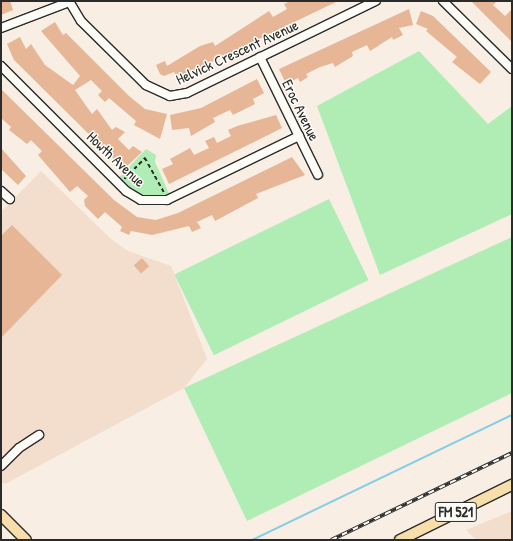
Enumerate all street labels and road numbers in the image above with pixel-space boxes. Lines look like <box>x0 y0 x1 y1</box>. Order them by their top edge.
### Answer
street label: Helvick Crescent Avenue <box>173 16 301 88</box>
street label: Eroc Avenue <box>278 77 324 143</box>
street label: Howth Avenue <box>83 128 149 190</box>
road number: FM 521 <box>434 500 478 524</box>

